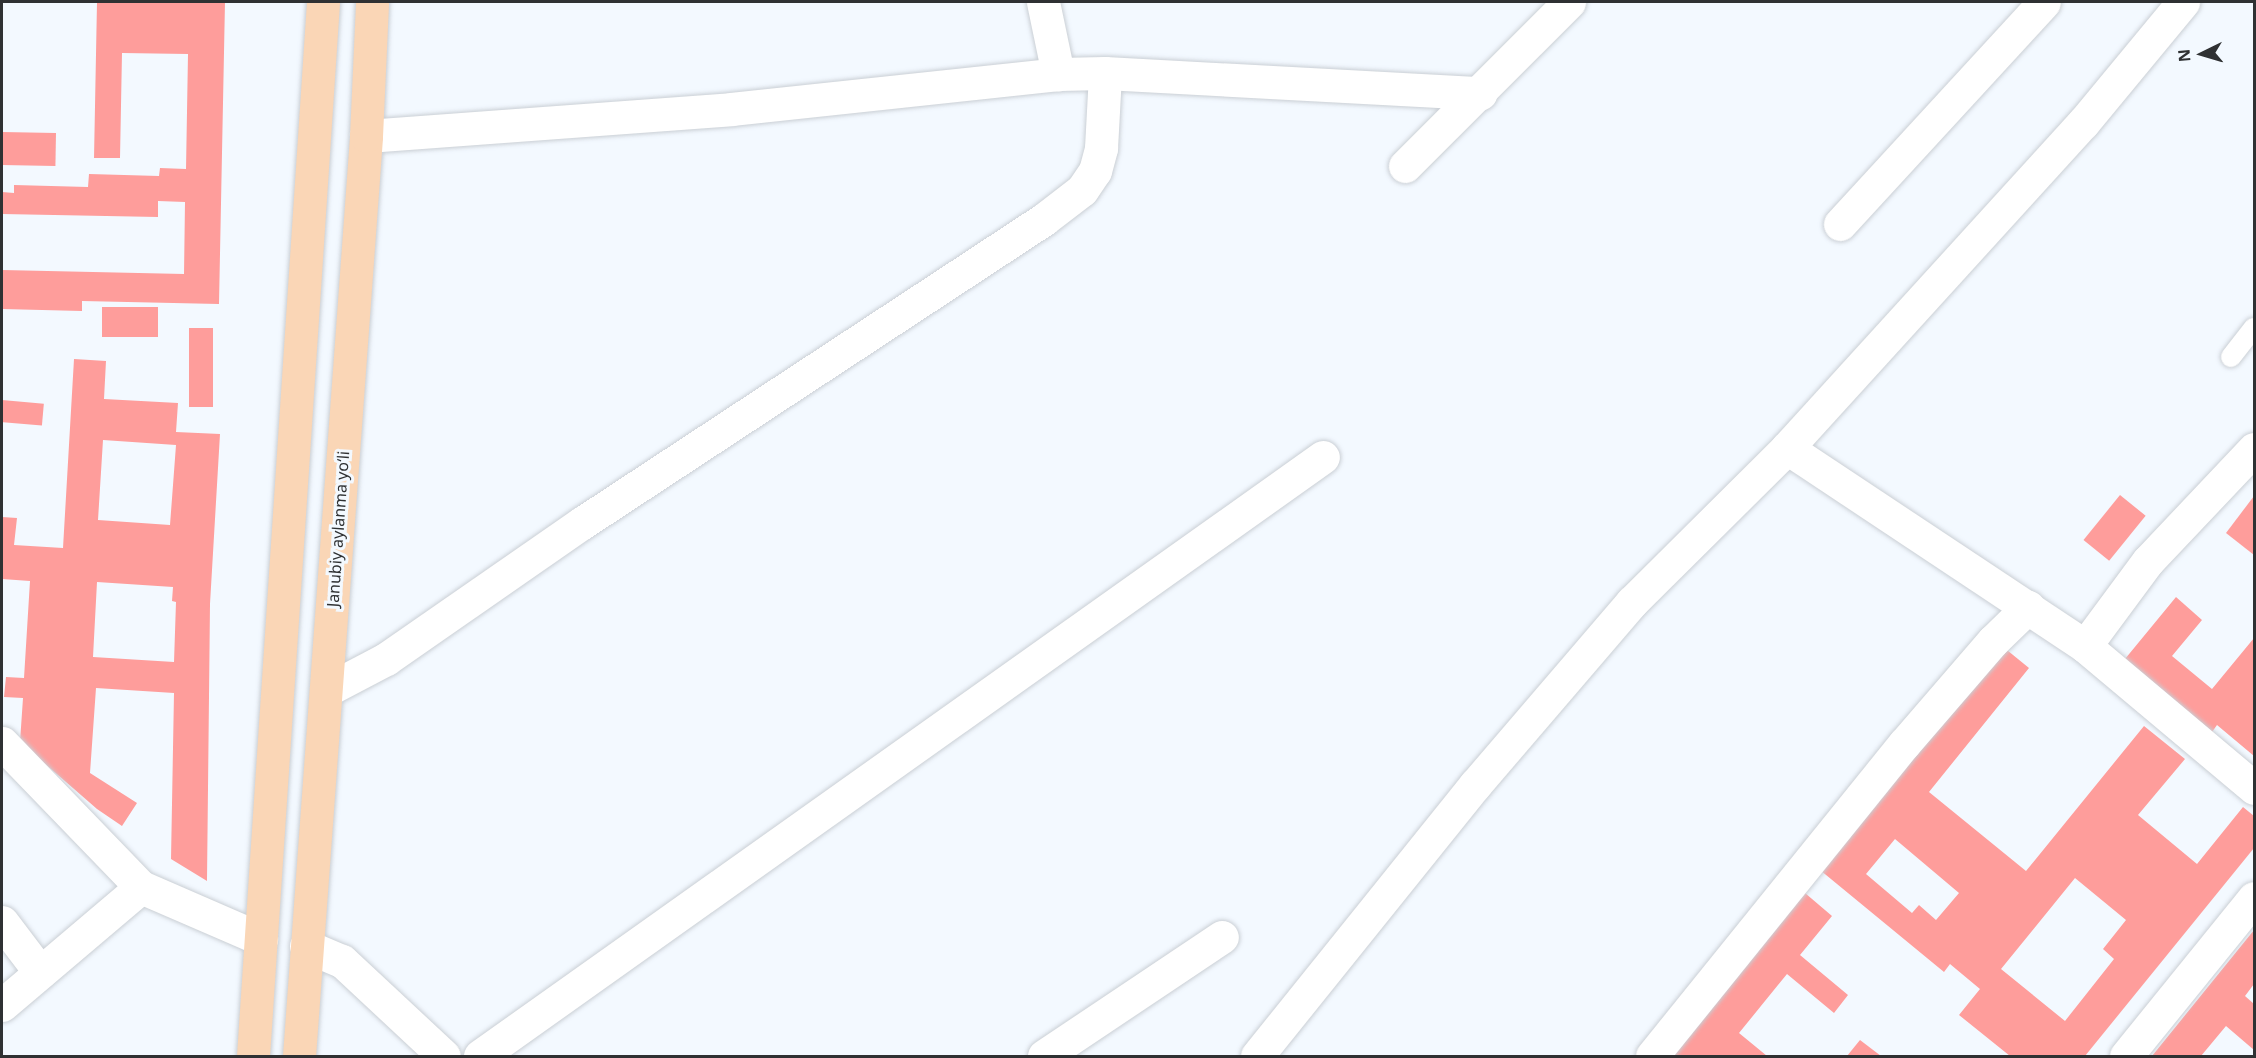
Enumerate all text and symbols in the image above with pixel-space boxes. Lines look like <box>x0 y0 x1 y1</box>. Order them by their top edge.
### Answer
north arrow <box>2172 24 2232 84</box>
text: N <box>2173 48 2196 63</box>
street label: Janubiy aylanma yoʻli <box>323 450 353 608</box>

